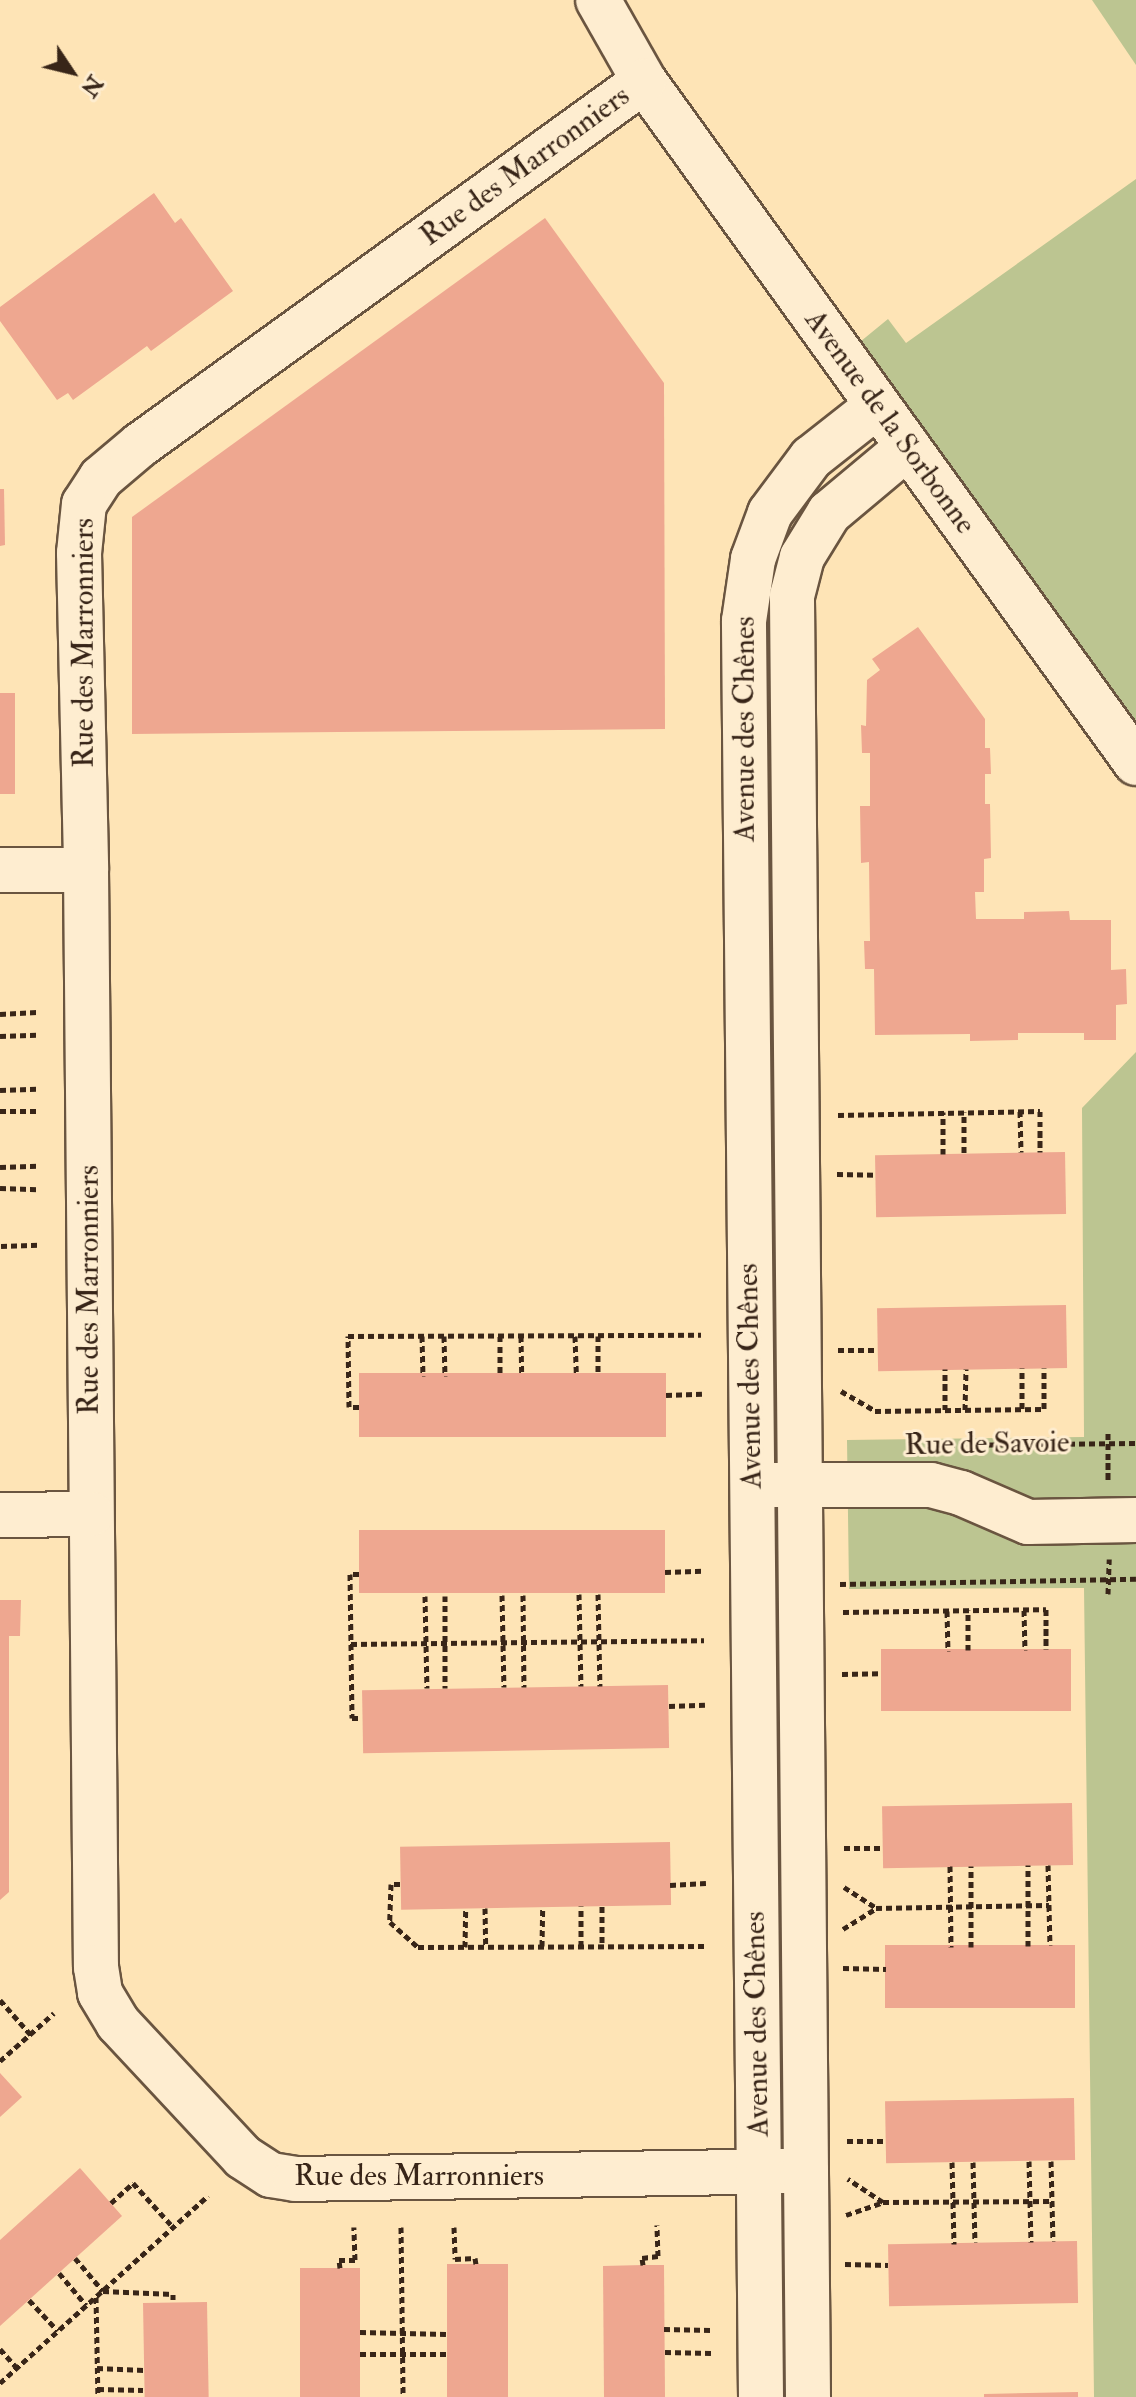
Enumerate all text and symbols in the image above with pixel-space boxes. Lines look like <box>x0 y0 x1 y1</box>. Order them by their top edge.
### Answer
north arrow <box>32 32 112 112</box>
text: N <box>75 70 109 102</box>
street label: Rue des Marronniers <box>413 78 637 254</box>
street label: Avenue de la Sorbonne <box>797 303 983 541</box>
street label: Rue des Marronniers <box>66 518 102 768</box>
street label: Avenue des Chênes <box>727 616 763 842</box>
street label: Rue des Marronniers <box>71 1165 107 1415</box>
street label: Avenue des Chênes <box>730 1263 770 1489</box>
street label: Rue de Savoie <box>904 1425 1070 1463</box>
street label: Avenue des Chênes <box>737 1911 777 2137</box>
street label: Rue des Marronniers <box>294 2158 544 2194</box>

